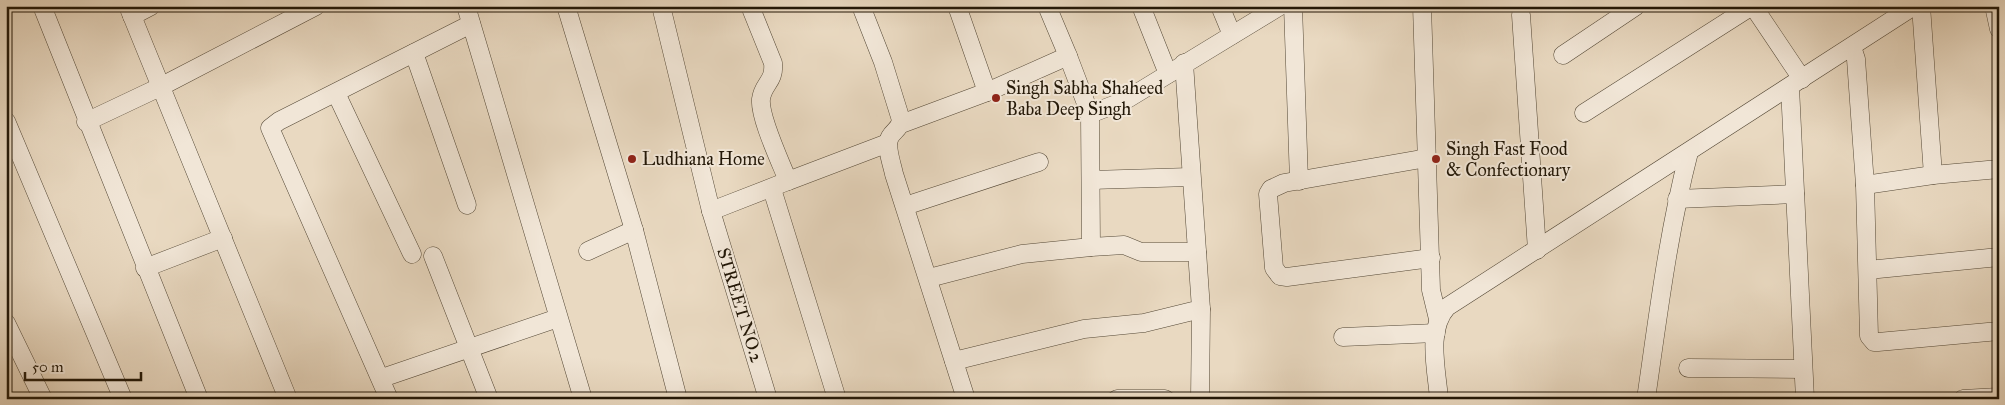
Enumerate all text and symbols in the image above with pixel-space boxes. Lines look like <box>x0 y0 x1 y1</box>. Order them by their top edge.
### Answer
place label: Singh Sabha Shaheed Baba Deep Singh <box>1006 77 1163 121</box>
marker: Singh Sabha Shaheed Baba Deep Singh <box>990 92 1002 104</box>
place label: Singh Fast Food & Confectionary <box>1446 138 1571 181</box>
place label: Ludhiana Home <box>642 148 765 170</box>
marker: Ludhiana Home <box>626 153 638 165</box>
marker: Singh Fast Food & Confectionary <box>1430 153 1442 165</box>
street label: STREET NO.2 <box>712 245 768 365</box>
scale bar <box>25 350 141 382</box>
text: 50 m <box>32 358 64 376</box>

